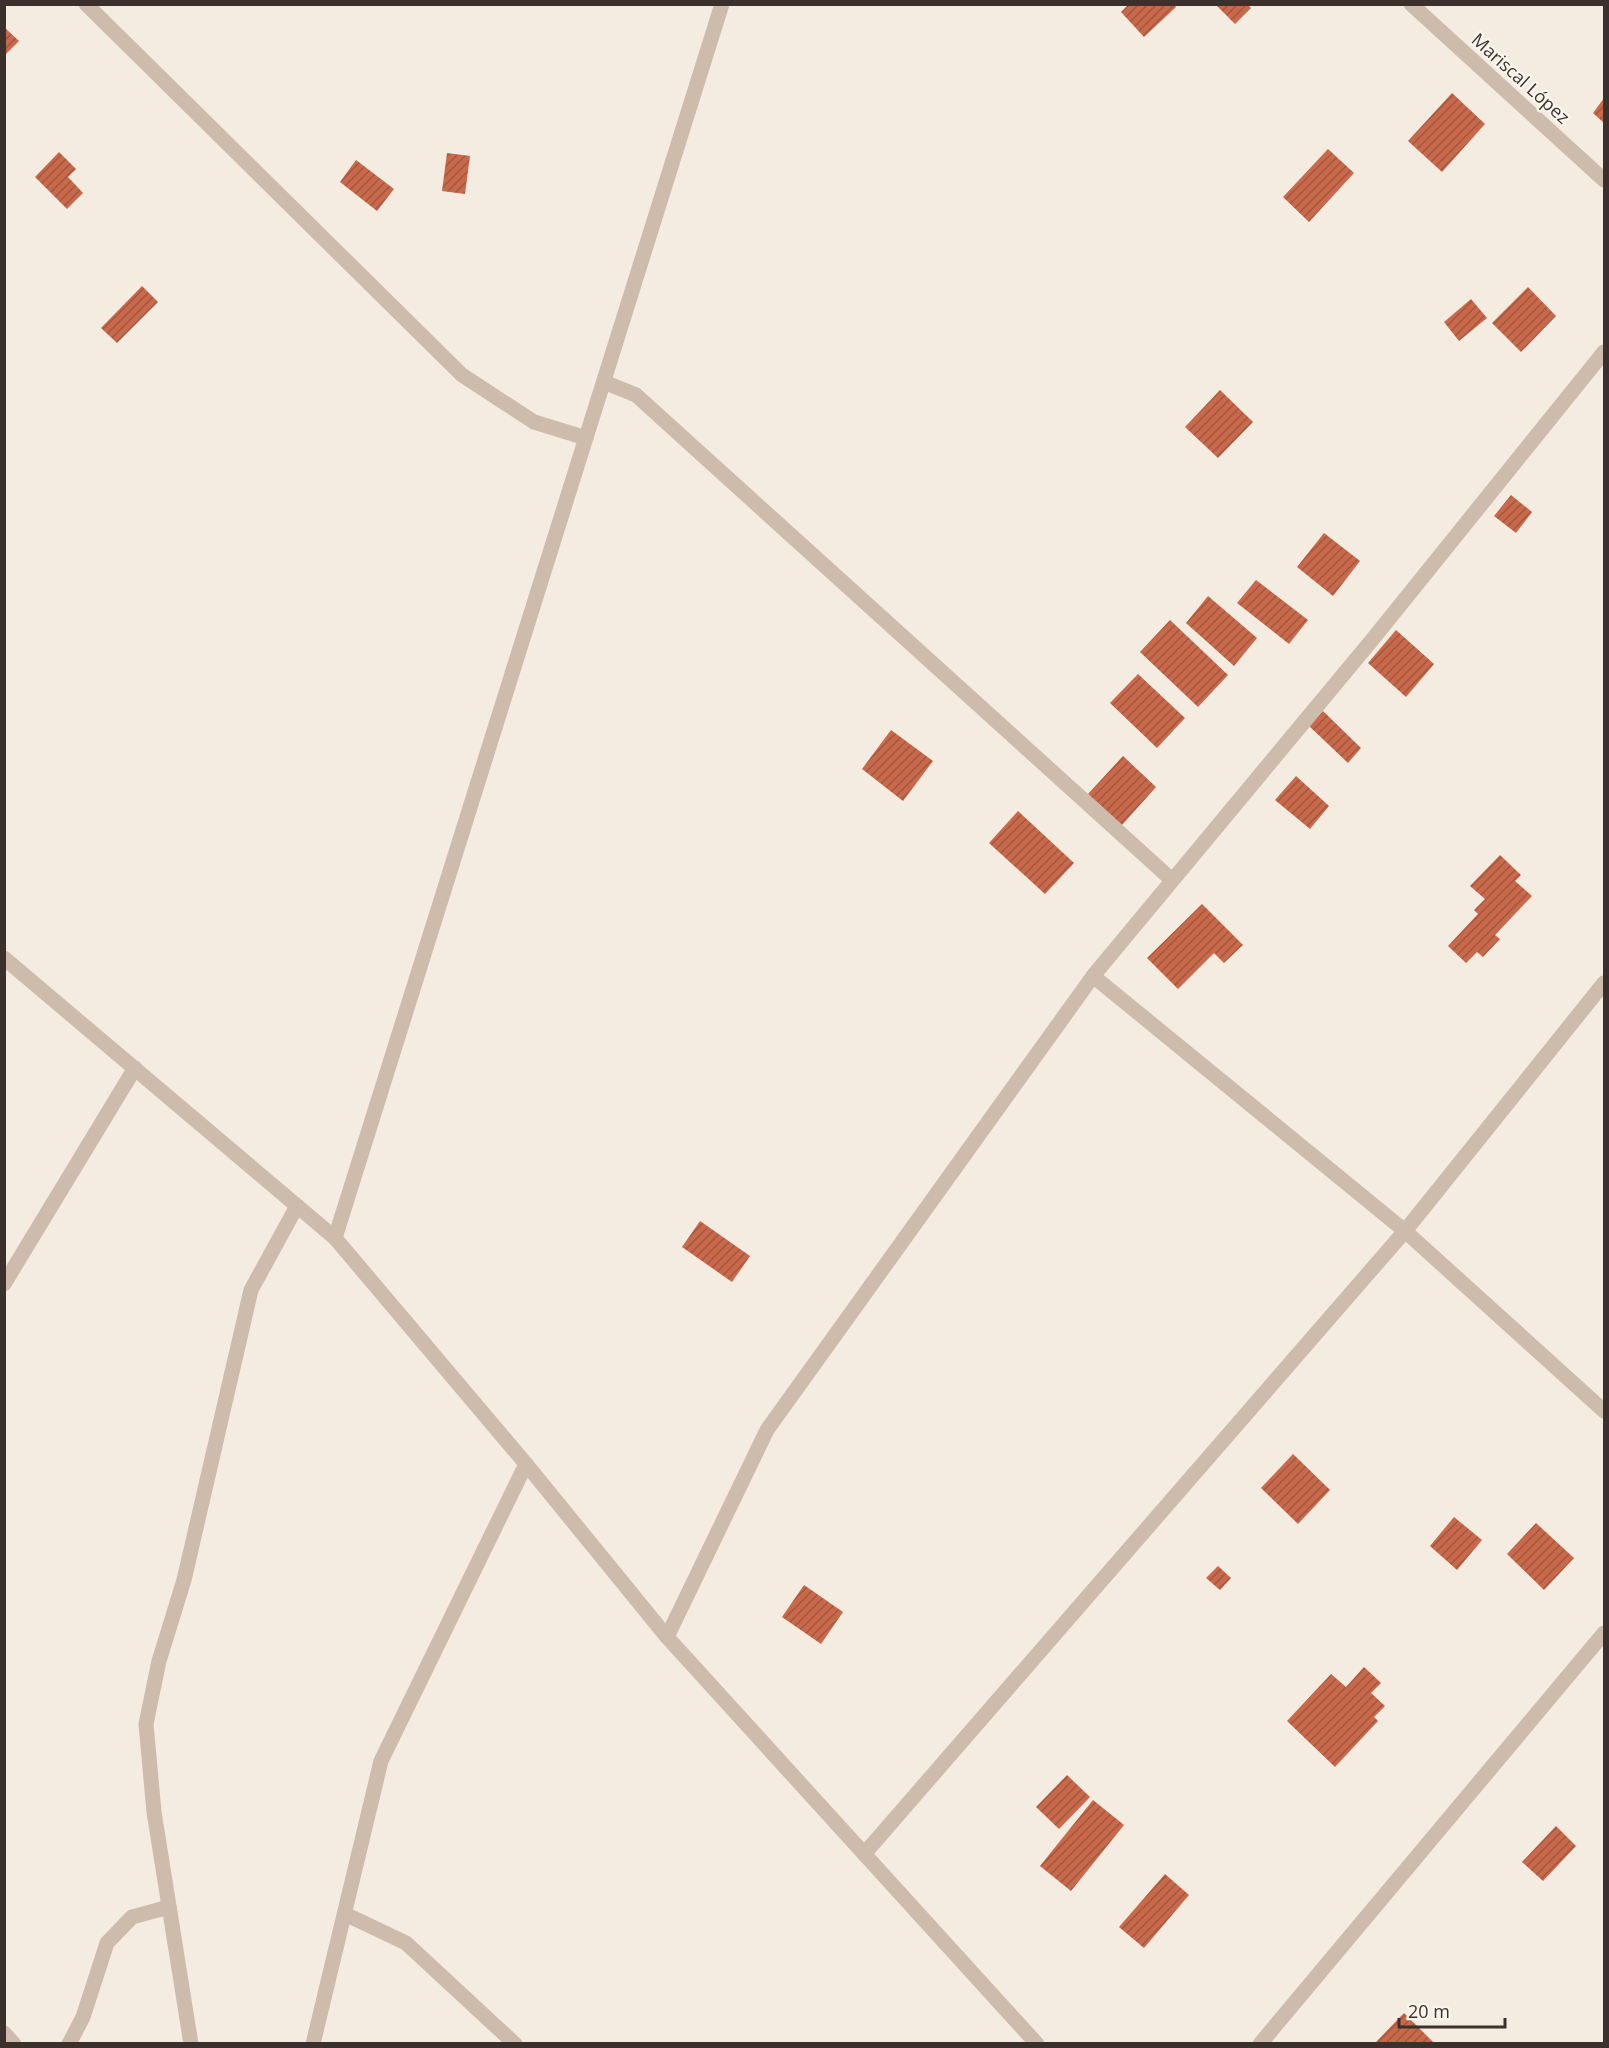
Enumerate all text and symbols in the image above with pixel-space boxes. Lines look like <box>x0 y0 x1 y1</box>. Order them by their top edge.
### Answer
street label: Mariscal López <box>1467 27 1575 129</box>
scale bar <box>1399 1991 1506 2029</box>
text: 20 m <box>1408 1999 1450 2023</box>

